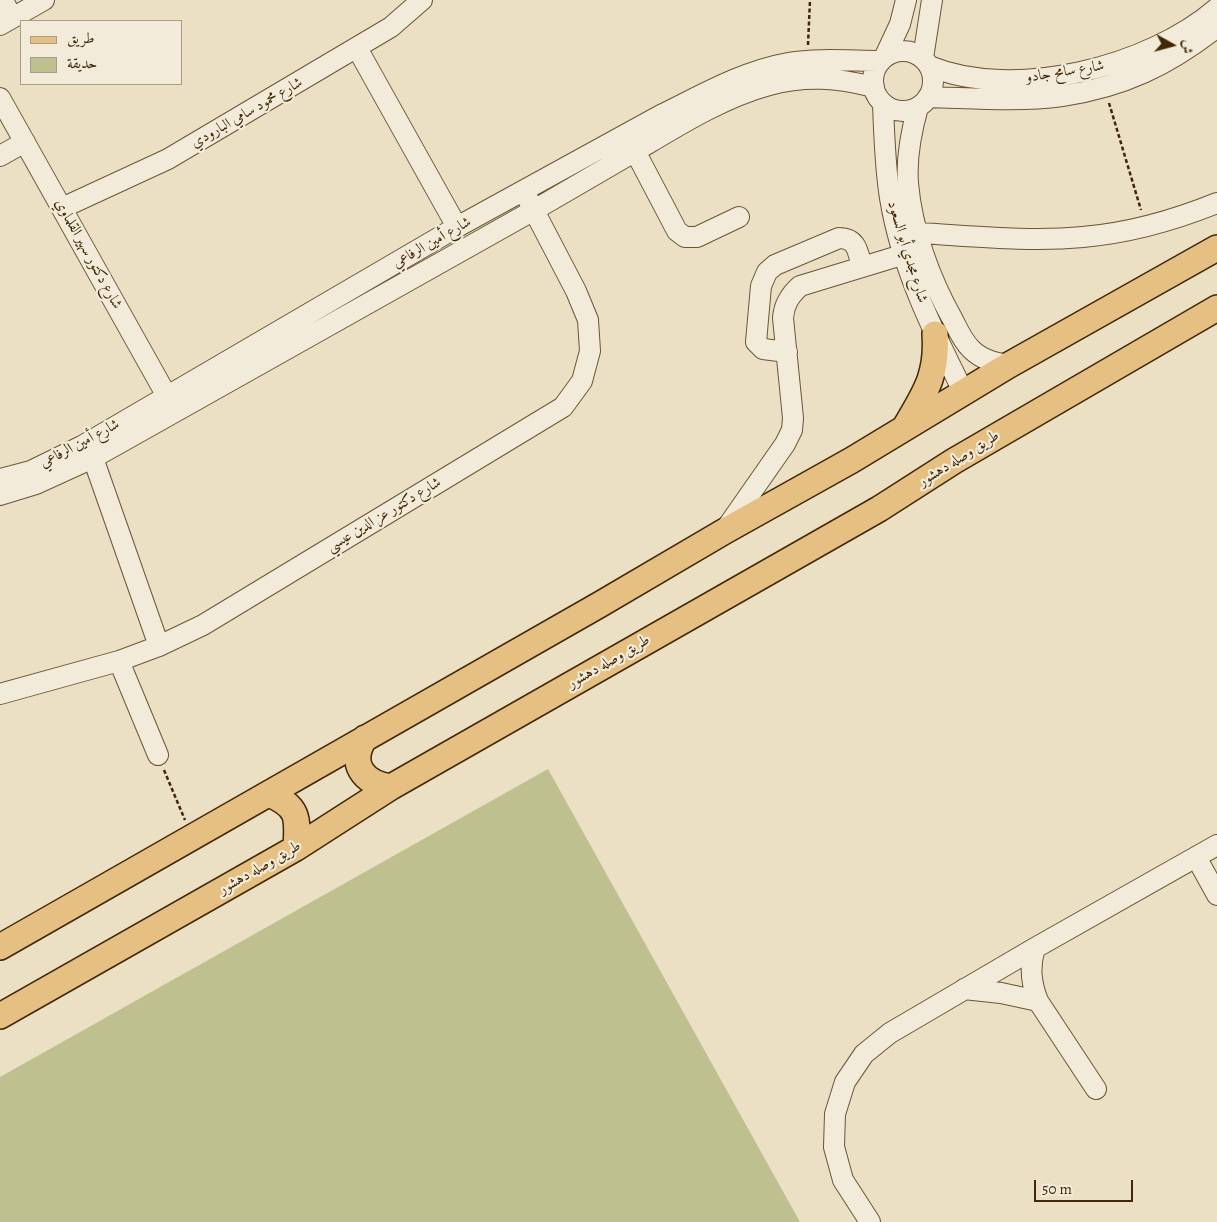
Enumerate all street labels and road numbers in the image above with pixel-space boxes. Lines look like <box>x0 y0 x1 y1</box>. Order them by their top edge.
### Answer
street label: شارع سامح جادو <box>1024 57 1106 87</box>
street label: شارع محمود سامي البارودي <box>188 74 306 152</box>
street label: شارع دكتور سهير القلماوي <box>50 196 126 312</box>
street label: شارع مجدي أبو السعود <box>883 199 931 305</box>
street label: شارع أمين الرفاعي <box>390 213 474 273</box>
street label: شارع أمين الرفاعي <box>37 416 123 472</box>
street label: طريق وصله دهشور <box>915 427 1003 491</box>
street label: شارع دكتور عز الدين عيسي <box>324 474 444 556</box>
street label: طريق وصله دهشور <box>565 631 653 693</box>
street label: طريق وصله دهشور <box>216 837 304 899</box>

